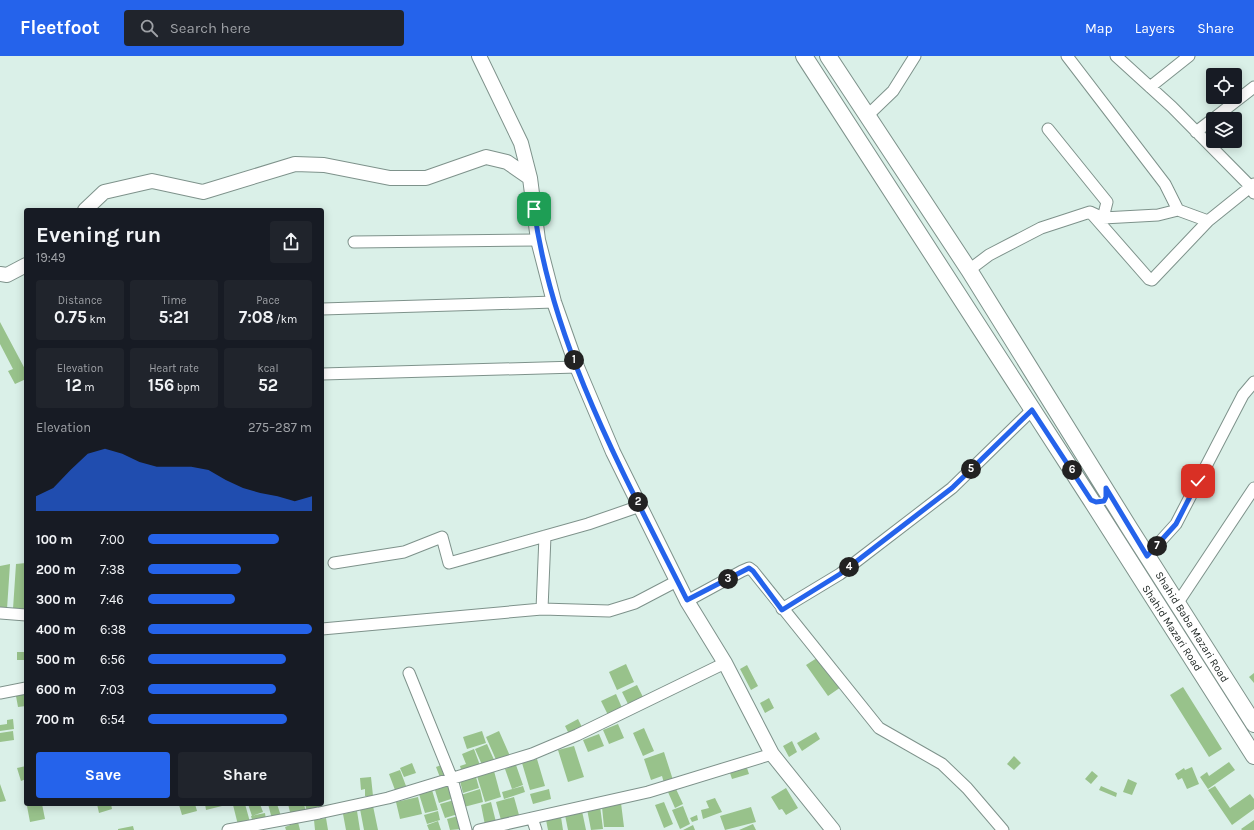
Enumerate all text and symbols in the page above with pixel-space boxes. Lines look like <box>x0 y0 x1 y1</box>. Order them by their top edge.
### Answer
search box <box>124 10 404 46</box>
text: Fleetfoot <box>20 17 100 39</box>
icon: search <box>138 17 160 39</box>
text: Search here <box>170 19 250 37</box>
text: Map <box>1085 20 1113 37</box>
text: Layers <box>1135 20 1175 37</box>
text: Share <box>1197 20 1234 37</box>
map controls <box>1206 68 1242 148</box>
button: locate <box>1206 68 1242 104</box>
button: layers <box>1206 112 1242 148</box>
pin <box>517 192 551 226</box>
icon: arrive <box>523 198 545 220</box>
button: share <box>270 221 312 263</box>
text: Evening run <box>36 222 161 248</box>
text: 19:49 <box>36 250 66 265</box>
text: Distance <box>58 294 102 307</box>
text: Time <box>162 294 186 307</box>
text: Pace <box>256 294 280 307</box>
text: 0.75 <box>54 307 87 327</box>
text: 5:21 <box>159 307 189 327</box>
text: 7:08 <box>239 307 273 327</box>
text: km <box>87 313 106 326</box>
text: /km <box>273 313 297 326</box>
pin: 1 <box>564 350 584 370</box>
text: 1 <box>572 353 576 366</box>
text: Elevation <box>57 362 103 375</box>
text: Heart rate <box>149 362 199 375</box>
text: kcal <box>257 362 279 375</box>
text: 12 <box>65 375 82 395</box>
text: 156 <box>148 375 174 395</box>
text: 52 <box>258 375 278 395</box>
text: m <box>82 381 95 394</box>
text: bpm <box>174 381 200 394</box>
text: Elevation <box>36 420 91 435</box>
text: 275–287 m <box>248 420 312 435</box>
pin: 5 <box>961 459 981 479</box>
pin: 6 <box>1062 460 1082 480</box>
text: 5 <box>968 462 974 475</box>
text: 6 <box>1069 463 1075 476</box>
pin <box>1181 464 1215 498</box>
icon: check <box>1187 470 1209 492</box>
pin: 2 <box>628 492 648 512</box>
text: 2 <box>635 495 641 508</box>
text: 100 m <box>36 532 73 547</box>
text: 7:00 <box>100 532 125 547</box>
pin: 7 <box>1147 536 1167 556</box>
text: 7 <box>1154 539 1160 552</box>
pin: 4 <box>839 557 859 577</box>
text: 4 <box>846 560 852 573</box>
text: 200 m <box>36 562 76 577</box>
text: 7:38 <box>100 562 125 577</box>
pin: 3 <box>718 569 738 589</box>
street label: Shahid Baba Mazari Road <box>1152 569 1232 685</box>
text: 3 <box>725 572 731 585</box>
street label: Shahid Mazari Road <box>1139 582 1205 674</box>
text: 300 m <box>36 592 76 607</box>
text: 7:46 <box>100 592 124 607</box>
text: 400 m <box>36 622 76 637</box>
text: 6:38 <box>100 622 126 637</box>
text: 500 m <box>36 652 76 667</box>
text: 6:56 <box>100 652 125 667</box>
text: 600 m <box>36 682 76 697</box>
text: 7:03 <box>100 682 125 697</box>
text: 700 m <box>36 712 75 727</box>
text: 6:54 <box>100 712 125 727</box>
button: Save <box>36 752 170 798</box>
button: Share <box>178 752 312 798</box>

